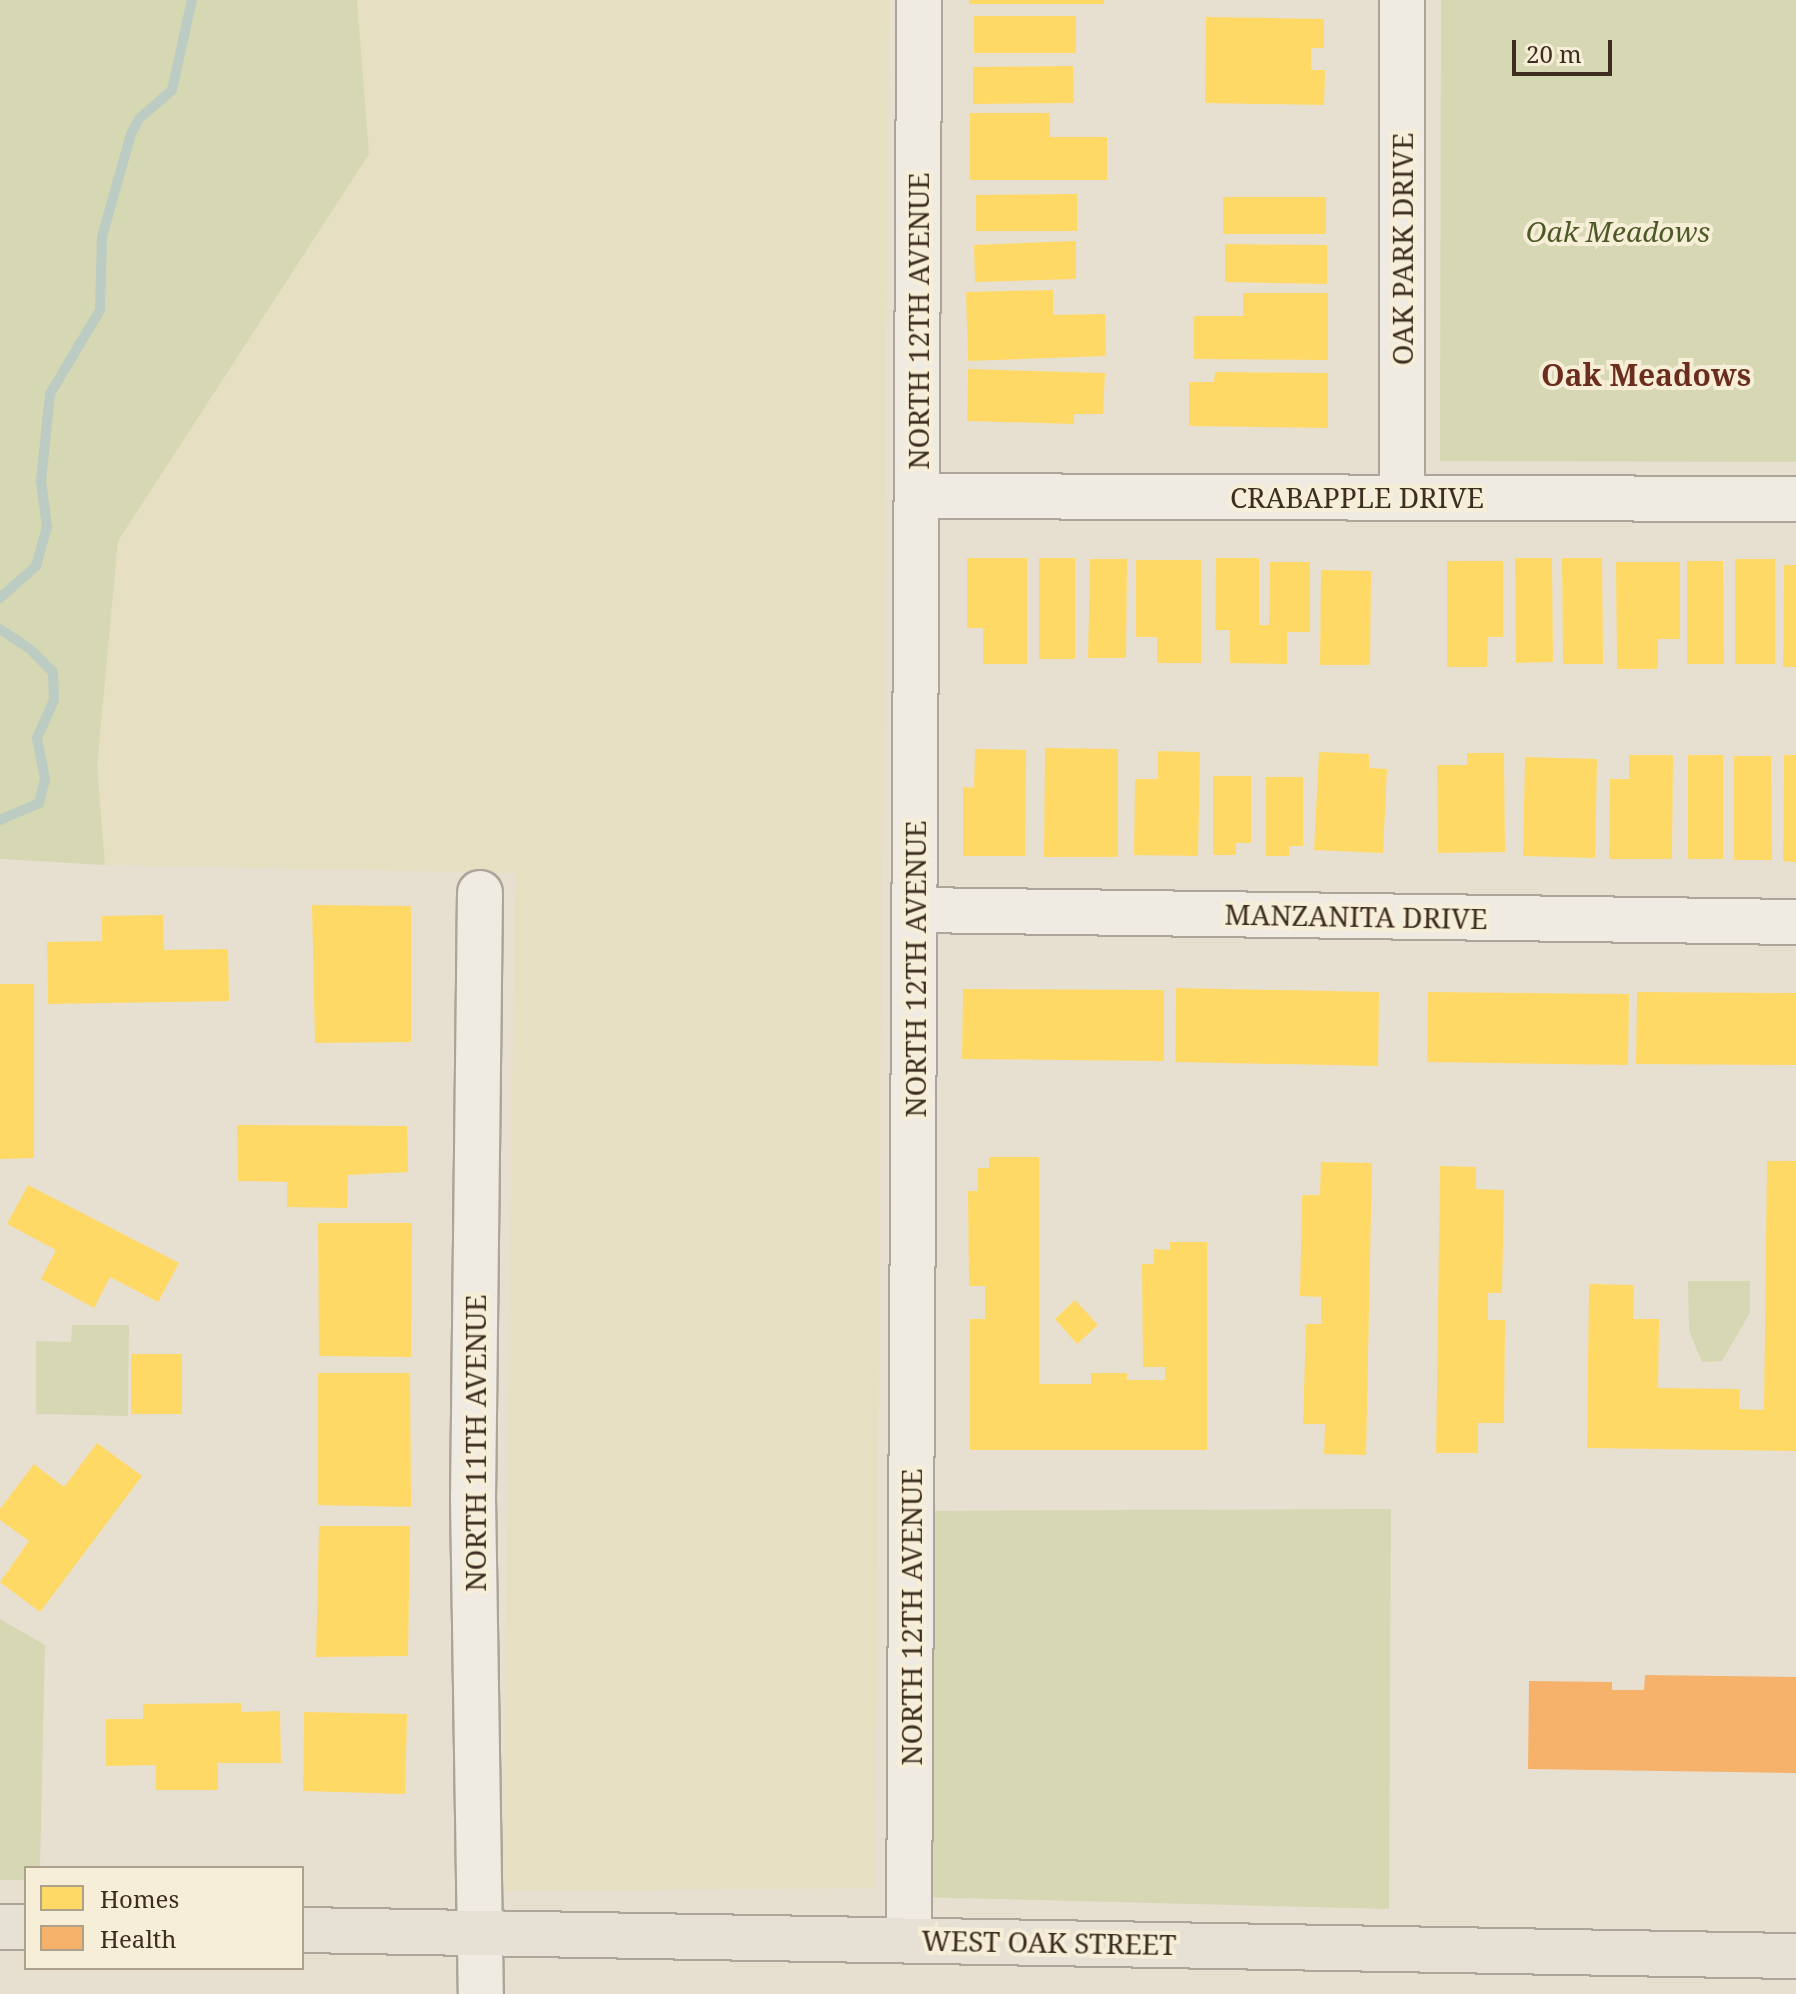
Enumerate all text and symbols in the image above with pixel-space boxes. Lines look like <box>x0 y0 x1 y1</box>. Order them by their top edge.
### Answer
scale bar <box>1516 24 1616 74</box>
text: 20 m <box>1526 37 1582 70</box>
street label: OAK PARK DRIVE <box>1385 133 1419 365</box>
street label: NORTH 12TH AVENUE <box>901 172 935 470</box>
park label: Oak Meadows <box>1526 214 1710 248</box>
district label: Oak Meadows <box>1541 357 1751 393</box>
street label: CRABAPPLE DRIVE <box>1230 480 1484 514</box>
street label: NORTH 12TH AVENUE <box>898 820 932 1118</box>
street label: MANZANITA DRIVE <box>1224 897 1488 935</box>
street label: NORTH 11TH AVENUE <box>458 1294 492 1592</box>
street label: NORTH 12TH AVENUE <box>894 1468 928 1766</box>
legend <box>24 1866 304 1970</box>
text: Homes <box>100 1882 179 1915</box>
text: Health <box>100 1922 177 1955</box>
street label: WEST OAK STREET <box>921 1923 1177 1961</box>

